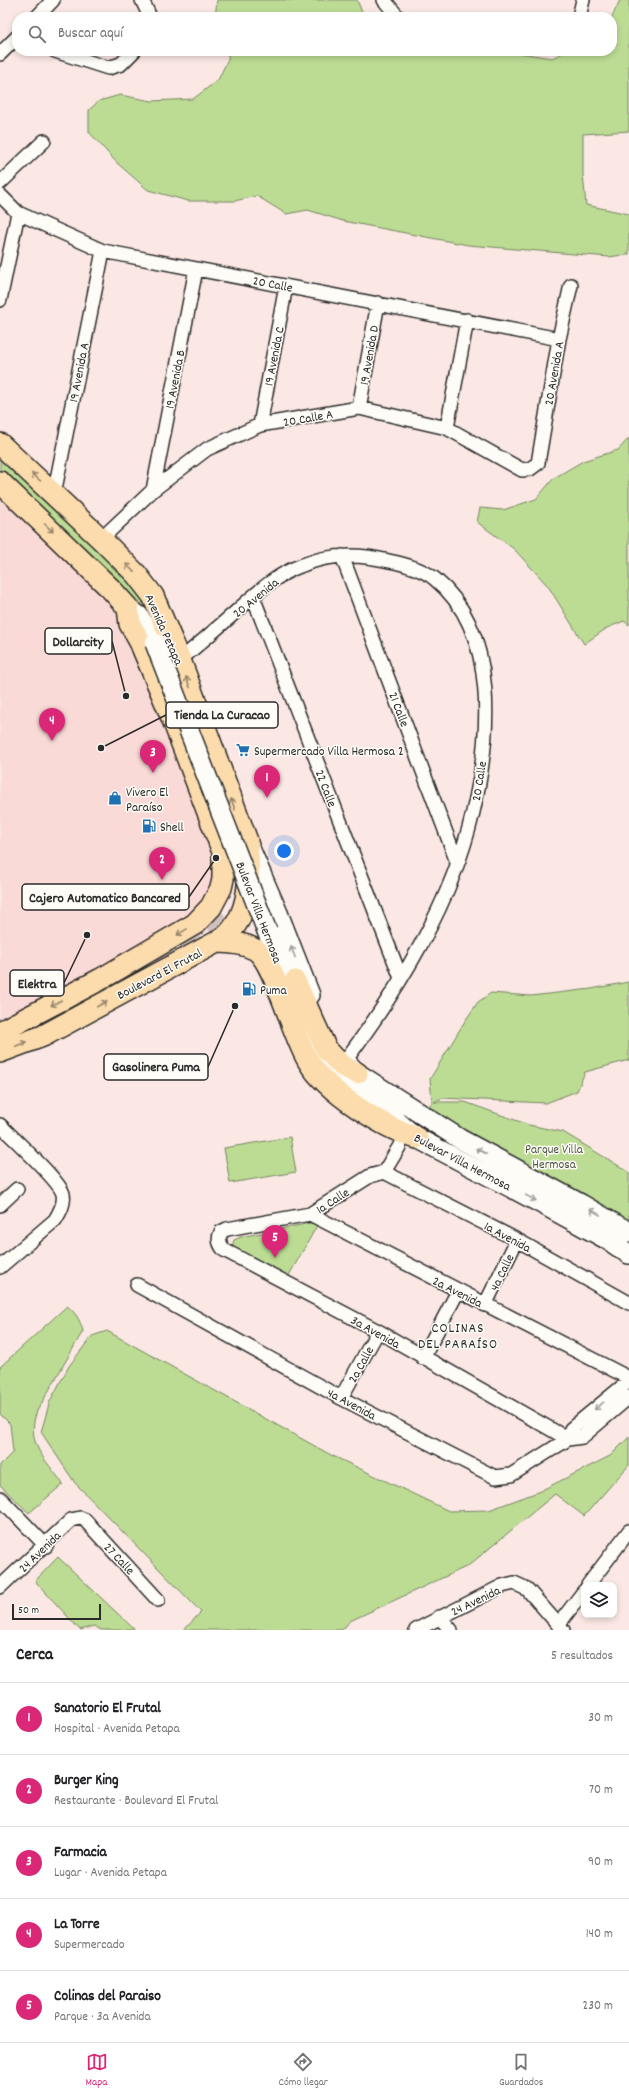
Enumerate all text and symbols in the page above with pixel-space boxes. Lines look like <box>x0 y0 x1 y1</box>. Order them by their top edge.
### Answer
search box <box>12 12 617 56</box>
icon: search <box>26 23 48 45</box>
text: Buscar aquí <box>58 23 123 45</box>
street label: 20 Calle <box>251 272 294 299</box>
street label: 19 Avenida D <box>356 324 385 387</box>
street label: 19 Avenida C <box>260 325 291 388</box>
street label: 20 Avenida A <box>540 340 570 407</box>
street label: 19 Avenida A <box>65 341 96 404</box>
street label: 19 Avenida B <box>161 348 191 411</box>
street label: 20 Calle A <box>282 406 335 433</box>
one-way arrow <box>31 473 41 482</box>
one-way arrow <box>44 523 54 533</box>
one-way arrow <box>125 563 135 573</box>
street label: 20 Avenida <box>229 574 284 623</box>
street label: Avenida Petapa <box>138 591 187 670</box>
callout: Dollarcity <box>45 628 112 654</box>
text: Dollarcity <box>53 633 105 653</box>
one-way arrow <box>184 676 191 689</box>
street label: 21 Calle <box>382 690 413 730</box>
callout: Tienda La Curacao <box>166 702 278 728</box>
text: Tienda La Curacao <box>174 706 270 726</box>
pin: 4 <box>39 708 65 741</box>
pin: 3 <box>140 740 166 773</box>
supermarket icon: Supermercado Villa Hermosa 2 <box>235 742 251 758</box>
place label: Supermercado Villa Hermosa 2 <box>254 743 404 762</box>
street label: 20 Calle <box>468 760 493 803</box>
pin: 1 <box>254 765 280 798</box>
street label: 22 Calle <box>309 767 341 811</box>
place label: Vivero El Paraíso <box>126 784 168 818</box>
shop icon: Vivero El Paraíso <box>107 790 123 806</box>
one-way arrow <box>229 798 236 811</box>
fuel station icon: Shell <box>141 818 157 834</box>
place label: Shell <box>160 819 184 838</box>
your location <box>274 841 294 861</box>
pin: 2 <box>149 847 175 880</box>
street label: Bulevar Villa Hermosa <box>230 859 286 967</box>
callout: Cajero Automatico Bancared <box>22 884 189 910</box>
text: Cajero Automatico Bancared <box>29 889 181 909</box>
one-way arrow <box>176 929 188 937</box>
street label: Boulevard El Frutal <box>114 945 206 1006</box>
one-way arrow <box>288 946 296 958</box>
callout: Elektra <box>10 970 64 996</box>
text: Elektra <box>18 975 58 995</box>
fuel station icon: Puma <box>241 981 257 997</box>
place label: Puma <box>260 982 287 1001</box>
one-way arrow <box>51 1000 63 1008</box>
one-way arrow <box>96 1000 108 1008</box>
one-way arrow <box>15 1040 27 1048</box>
callout: Gasolinera Puma <box>104 1054 208 1080</box>
text: Gasolinera Puma <box>112 1058 201 1078</box>
street label: Bulevar Villa Hermosa <box>410 1130 514 1197</box>
park label: Parque Villa Hermosa <box>525 1141 584 1175</box>
one-way arrow <box>475 1146 487 1154</box>
street label: 1a Calle <box>313 1184 354 1220</box>
one-way arrow <box>525 1195 537 1202</box>
one-way arrow <box>589 1208 601 1216</box>
street label: 1a Avenida <box>480 1218 534 1259</box>
pin: 5 <box>262 1225 288 1258</box>
street label: 4a Calle <box>486 1251 520 1295</box>
street label: 2a Avenida <box>429 1273 486 1314</box>
street label: 3a Avenida <box>347 1312 404 1355</box>
district label: COLINAS DEL PARAÍSO <box>418 1319 498 1355</box>
street label: 2a Calle <box>344 1343 380 1387</box>
street label: 4a Avenida <box>323 1384 380 1427</box>
one-way arrow <box>594 1402 605 1410</box>
street label: 24 Avenida <box>15 1527 67 1578</box>
street label: 27 Calle <box>98 1539 138 1580</box>
street label: 24 Avenida <box>448 1582 505 1622</box>
map controls <box>581 1582 617 1618</box>
button: layers <box>581 1582 617 1618</box>
scale bar <box>12 1602 101 1621</box>
text: 50 m <box>18 1603 39 1619</box>
text: Cerca <box>16 1644 53 1668</box>
text: 5 resultados <box>551 1647 613 1666</box>
text: Sanatorio El Frutal <box>54 1698 161 1720</box>
text: 1 <box>28 1709 30 1728</box>
text: 30 m <box>588 1709 613 1728</box>
text: Hospital · Avenida Petapa <box>54 1720 180 1739</box>
text: Burger King <box>54 1770 119 1792</box>
text: 2 <box>26 1781 32 1800</box>
text: 70 m <box>589 1781 613 1800</box>
text: Restaurante · Boulevard El Frutal <box>54 1792 218 1811</box>
text: Farmacia <box>54 1842 106 1864</box>
text: 3 <box>26 1853 32 1872</box>
text: 90 m <box>588 1853 613 1872</box>
text: Lugar · Avenida Petapa <box>54 1864 167 1883</box>
text: La Torre <box>54 1914 100 1936</box>
text: 4 <box>26 1925 32 1944</box>
text: 140 m <box>586 1925 613 1944</box>
text: Supermercado <box>54 1936 125 1955</box>
text: Colinas del Paraiso <box>54 1986 161 2008</box>
text: 5 <box>26 1997 32 2016</box>
text: 230 m <box>583 1997 613 2016</box>
text: Parque · 3a Avenida <box>54 2008 151 2027</box>
tab: Mapa <box>86 2051 108 2091</box>
tab: Cómo llegar <box>279 2051 328 2091</box>
tab: Guardados <box>499 2051 543 2091</box>

